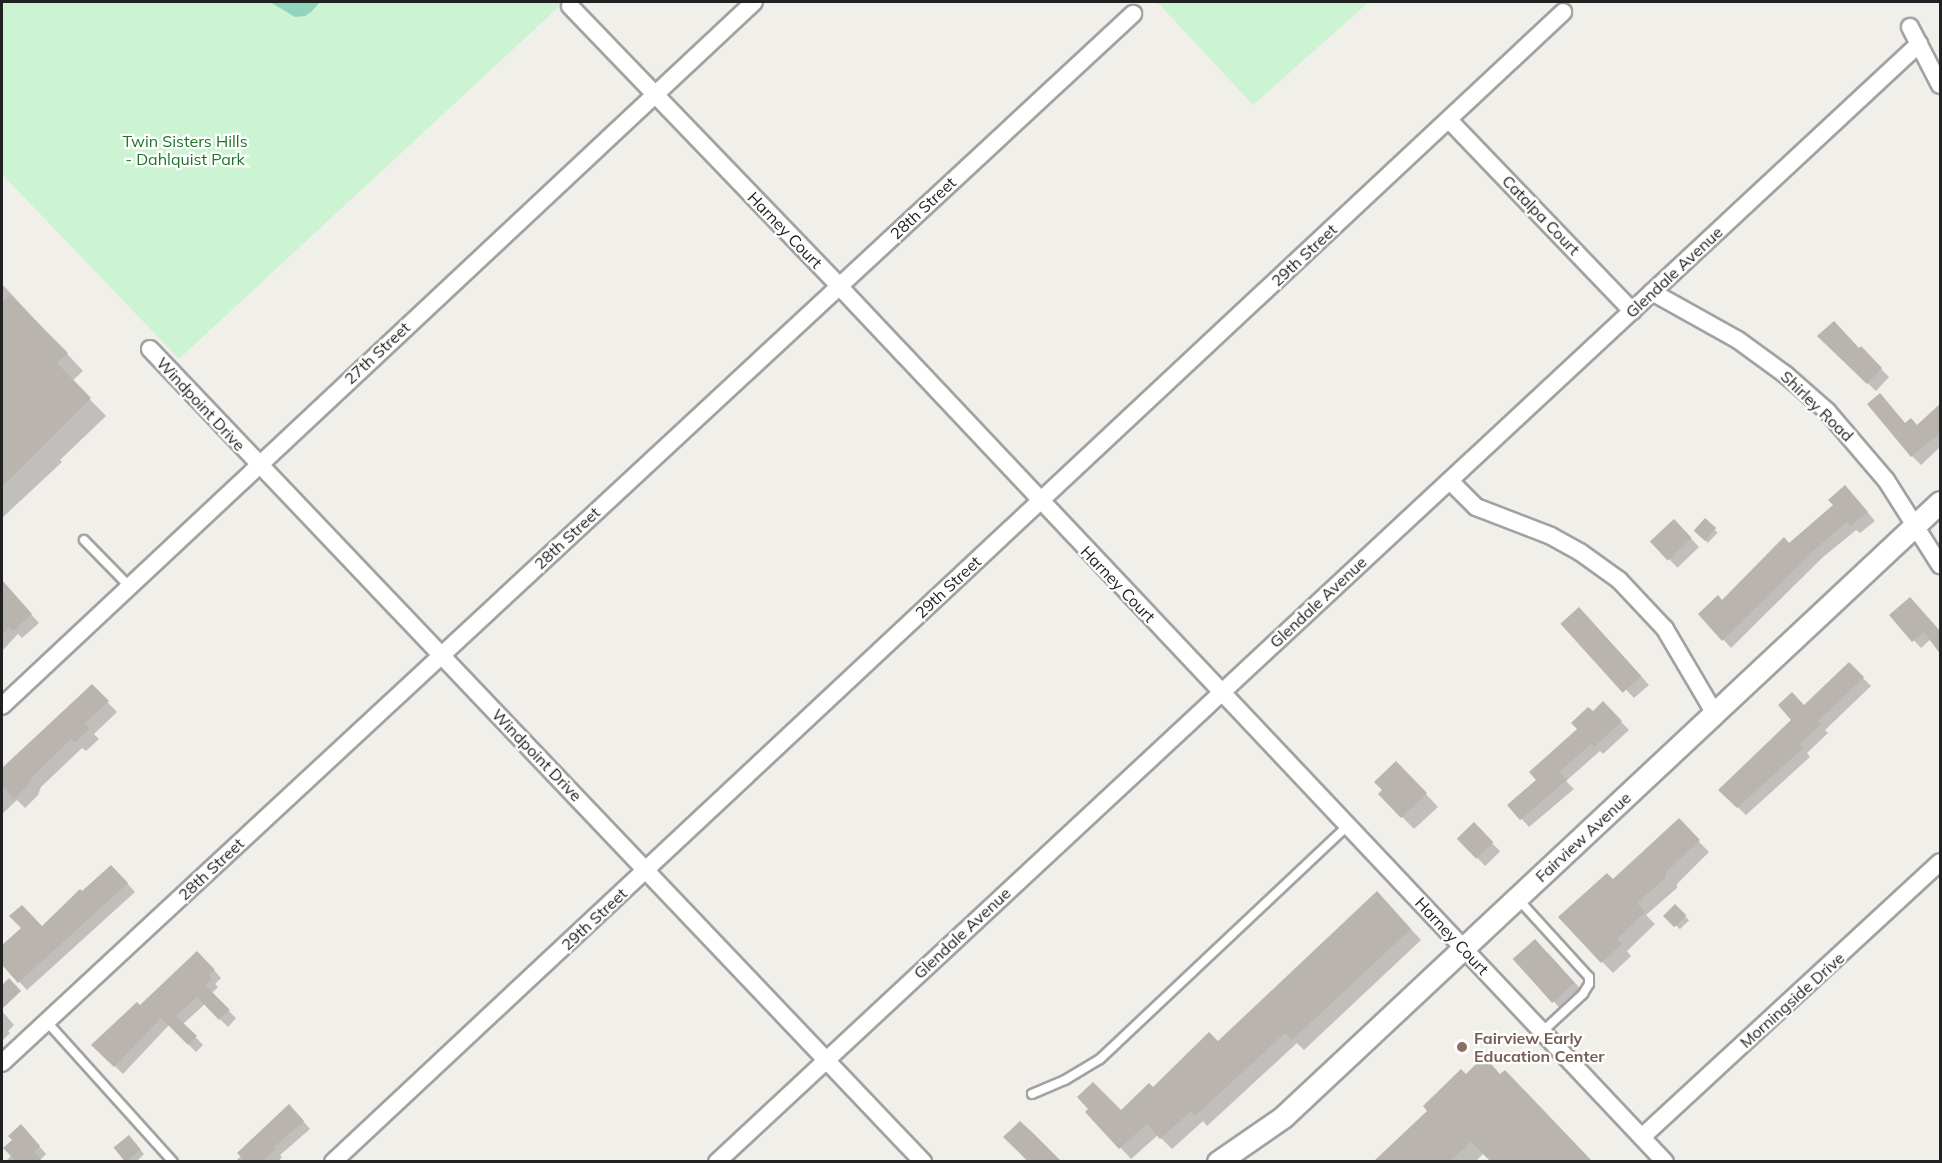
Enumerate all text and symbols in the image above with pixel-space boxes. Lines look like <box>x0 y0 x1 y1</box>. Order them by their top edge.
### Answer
park label: Twin Sisters Hills - Dahlquist Park <box>122 131 248 169</box>
street label: Catalpa Court <box>1498 171 1584 259</box>
street label: 28th Street <box>886 173 960 243</box>
street label: Harney Court <box>744 188 826 272</box>
street label: 29th Street <box>1267 220 1341 290</box>
street label: Glendale Avenue <box>1622 222 1726 322</box>
street label: 27th Street <box>340 318 414 388</box>
street label: Windpoint Drive <box>153 353 249 455</box>
street label: Shirley Road <box>1777 367 1857 445</box>
street label: 28th Street <box>530 503 604 573</box>
street label: Harney Court <box>1077 542 1159 626</box>
street label: 29th Street <box>911 552 985 622</box>
street label: Glendale Avenue <box>1266 552 1370 652</box>
street label: Windpoint Drive <box>488 705 586 805</box>
street label: Fairview Avenue <box>1531 788 1635 886</box>
street label: 28th Street <box>174 834 248 904</box>
street label: Glendale Avenue <box>910 883 1014 983</box>
street label: 29th Street <box>557 884 631 954</box>
street label: Harney Court <box>1411 893 1493 979</box>
street label: Morningside Drive <box>1736 948 1848 1052</box>
place label: Fairview Early Education Center <box>1474 1028 1604 1066</box>
marker: Fairview Early Education Center <box>1455 1040 1469 1054</box>

